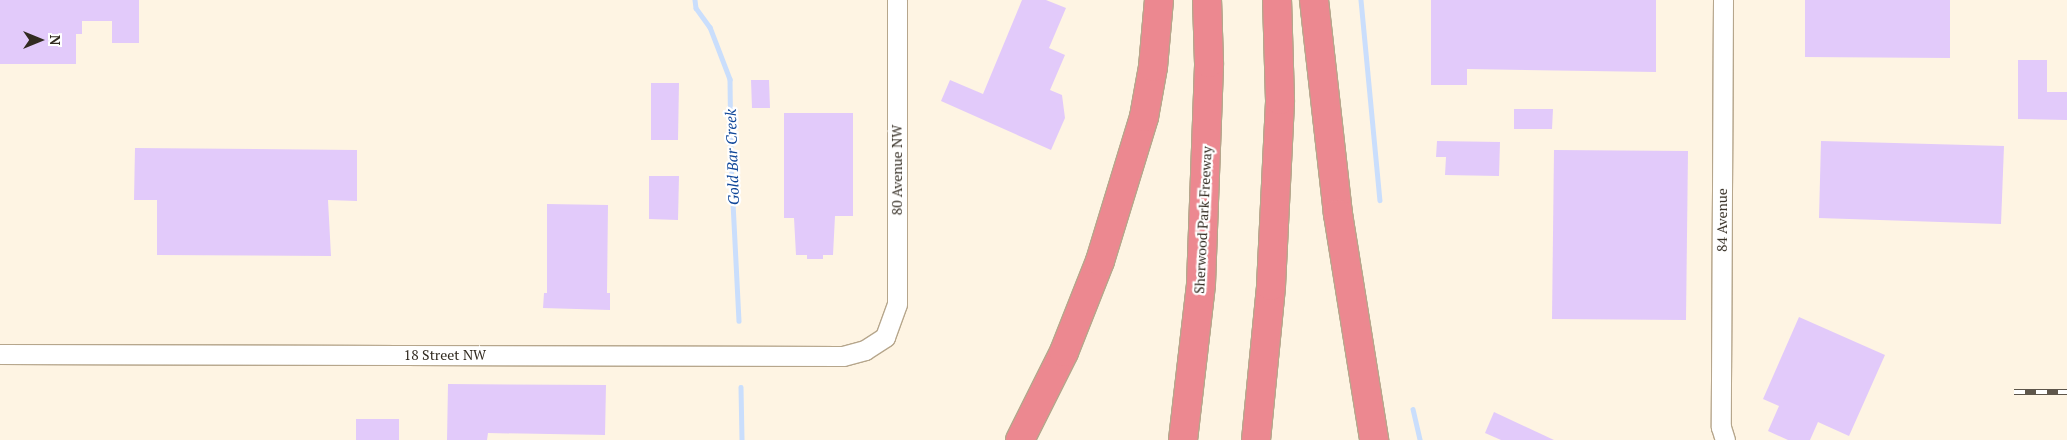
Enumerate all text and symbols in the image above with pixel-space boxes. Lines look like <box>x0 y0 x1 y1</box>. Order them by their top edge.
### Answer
north arrow <box>15 15 65 65</box>
text: N <box>46 35 65 45</box>
water label: Gold Bar Creek <box>721 109 743 205</box>
street label: 80 Avenue NW <box>889 125 905 215</box>
street label: Sherwood Park Freeway <box>1191 146 1215 294</box>
street label: 84 Avenue <box>1714 188 1730 252</box>
street label: 18 Street NW <box>404 347 486 363</box>

